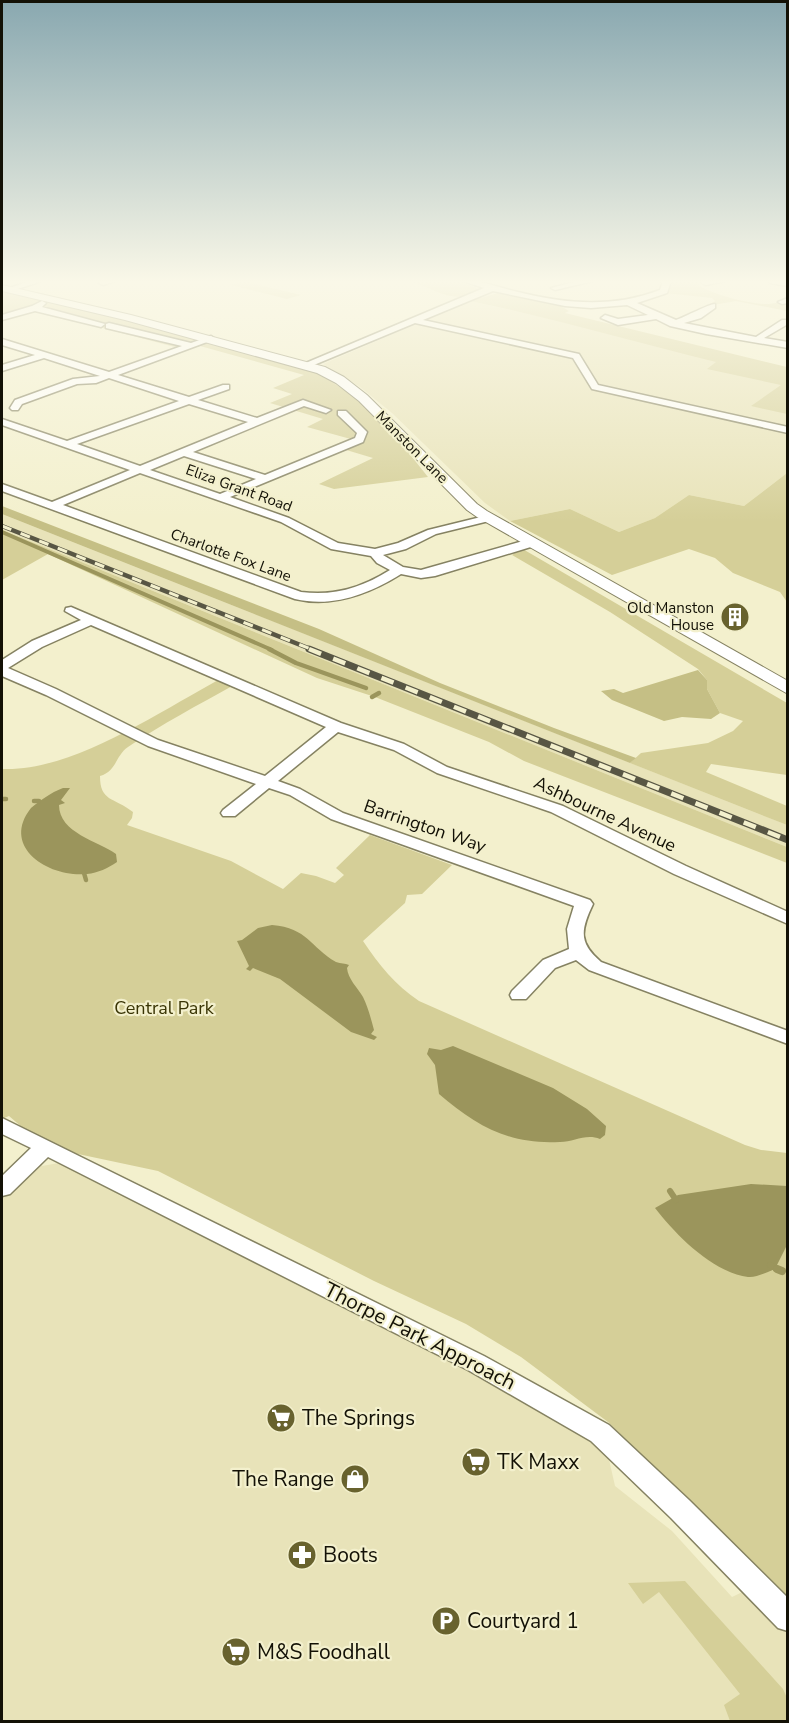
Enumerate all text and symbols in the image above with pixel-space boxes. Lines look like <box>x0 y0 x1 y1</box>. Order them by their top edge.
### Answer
street label: Manston Lane <box>371 406 453 488</box>
street label: Eliza Grant Road <box>183 459 295 517</box>
street label: Charlotte Fox Lane <box>168 524 294 586</box>
place label: Old Manston House <box>627 598 714 635</box>
building icon: Old Manston House <box>719 601 751 633</box>
street label: Ashbourne Avenue <box>530 770 680 858</box>
street label: Barrington Way <box>361 794 490 858</box>
park label: Central Park <box>114 996 215 1020</box>
street label: Thorpe Park Approach <box>319 1276 521 1396</box>
supermarket icon: The Springs <box>265 1402 297 1434</box>
place label: The Springs <box>302 1404 415 1432</box>
supermarket icon: TK Maxx <box>460 1446 492 1478</box>
place label: TK Maxx <box>497 1448 579 1476</box>
shop icon: The Range <box>339 1463 371 1495</box>
place label: The Range <box>232 1465 334 1493</box>
pharmacy icon: Boots <box>286 1539 318 1571</box>
place label: Boots <box>323 1541 378 1569</box>
parking icon: Courtyard 1 <box>430 1605 462 1637</box>
place label: Courtyard 1 <box>467 1607 579 1635</box>
supermarket icon: M&S Foodhall <box>220 1636 252 1668</box>
place label: M&S Foodhall <box>257 1638 391 1666</box>

